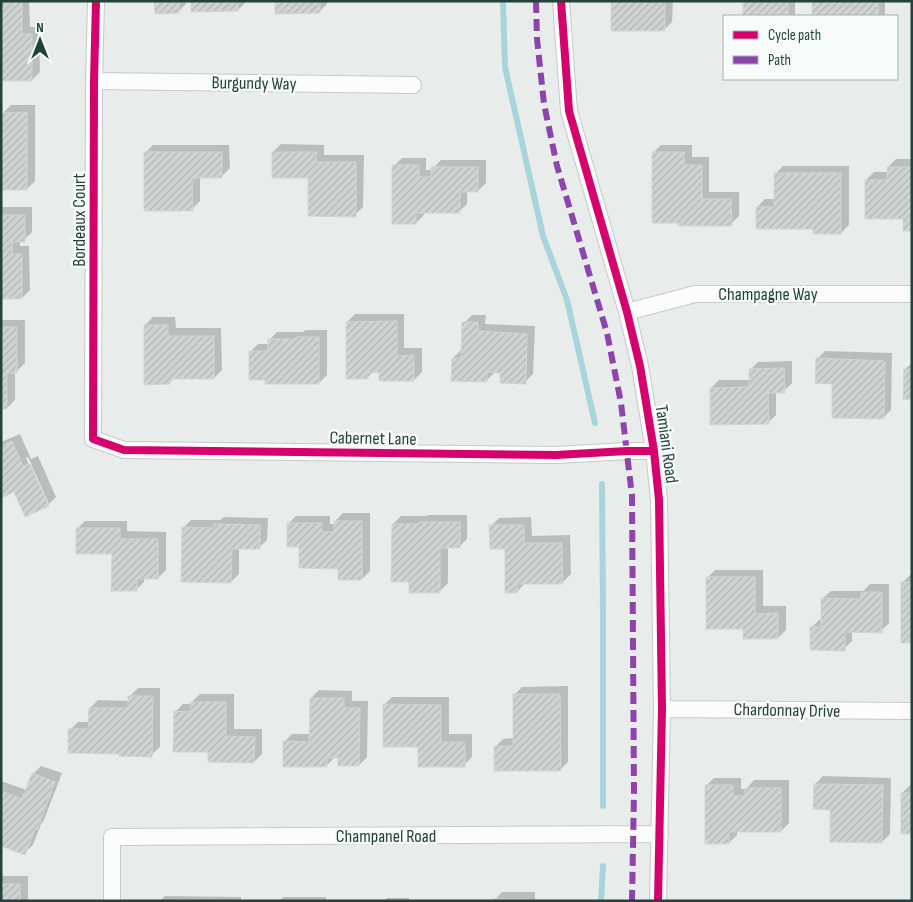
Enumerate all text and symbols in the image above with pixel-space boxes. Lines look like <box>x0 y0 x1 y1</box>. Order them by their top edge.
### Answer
north arrow <box>15 15 65 65</box>
legend <box>723 15 898 80</box>
text: N <box>36 19 44 36</box>
text: Cycle path <box>768 26 821 45</box>
text: Path <box>768 51 791 70</box>
street label: Burgundy Way <box>211 72 297 95</box>
street label: Bordeaux Court <box>69 173 90 267</box>
street label: Champagne Way <box>718 284 818 305</box>
street label: Tamiani Road <box>651 404 682 485</box>
street label: Cabernet Lane <box>329 427 417 450</box>
street label: Chardonnay Drive <box>733 699 841 722</box>
street label: Champanel Road <box>336 826 436 847</box>

